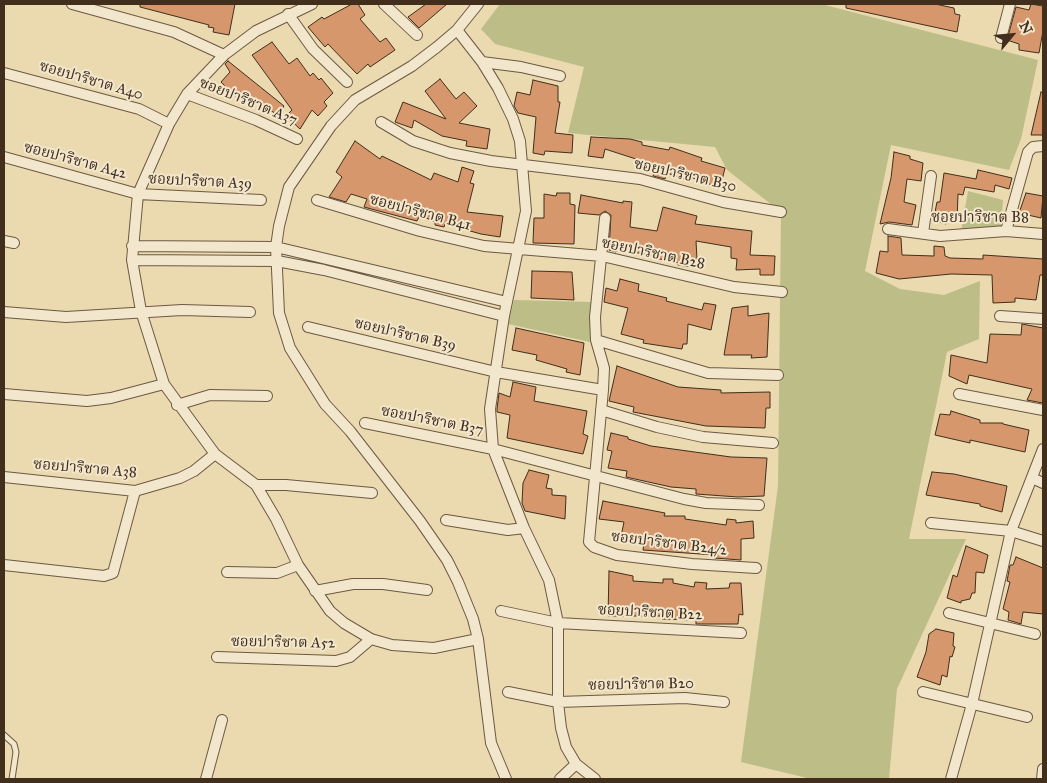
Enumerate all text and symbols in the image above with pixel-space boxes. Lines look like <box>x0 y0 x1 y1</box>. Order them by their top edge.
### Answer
north arrow <box>987 10 1037 60</box>
text: N <box>1015 18 1036 37</box>
street label: ซอยปาริชาต A40 <box>37 58 145 104</box>
street label: ซอยปาริชาต A37 <box>196 74 300 130</box>
street label: ซอยปาริชาต A42 <box>22 139 128 183</box>
street label: ซอยปาริชาต B30 <box>632 155 738 197</box>
street label: ซอยปาริชาต A39 <box>148 170 252 194</box>
street label: ซอยปาริชาต B41 <box>367 191 473 235</box>
street label: ซอยปาริชาต B8 <box>931 209 1029 227</box>
street label: ซอยปาริชาต B28 <box>600 234 706 274</box>
street label: ซอยปาริชาต B39 <box>352 315 458 355</box>
street label: ซอยปาริชาต B37 <box>379 402 485 440</box>
street label: ซอยปาริชาต A38 <box>32 455 138 483</box>
street label: ซอยปาริชาต B24/2 <box>610 528 728 560</box>
street label: ซอยปาริชาต B22 <box>597 601 703 625</box>
street label: ซอยปาริชาต A52 <box>231 633 335 653</box>
street label: ซอยปาริชาต B20 <box>588 675 694 695</box>

